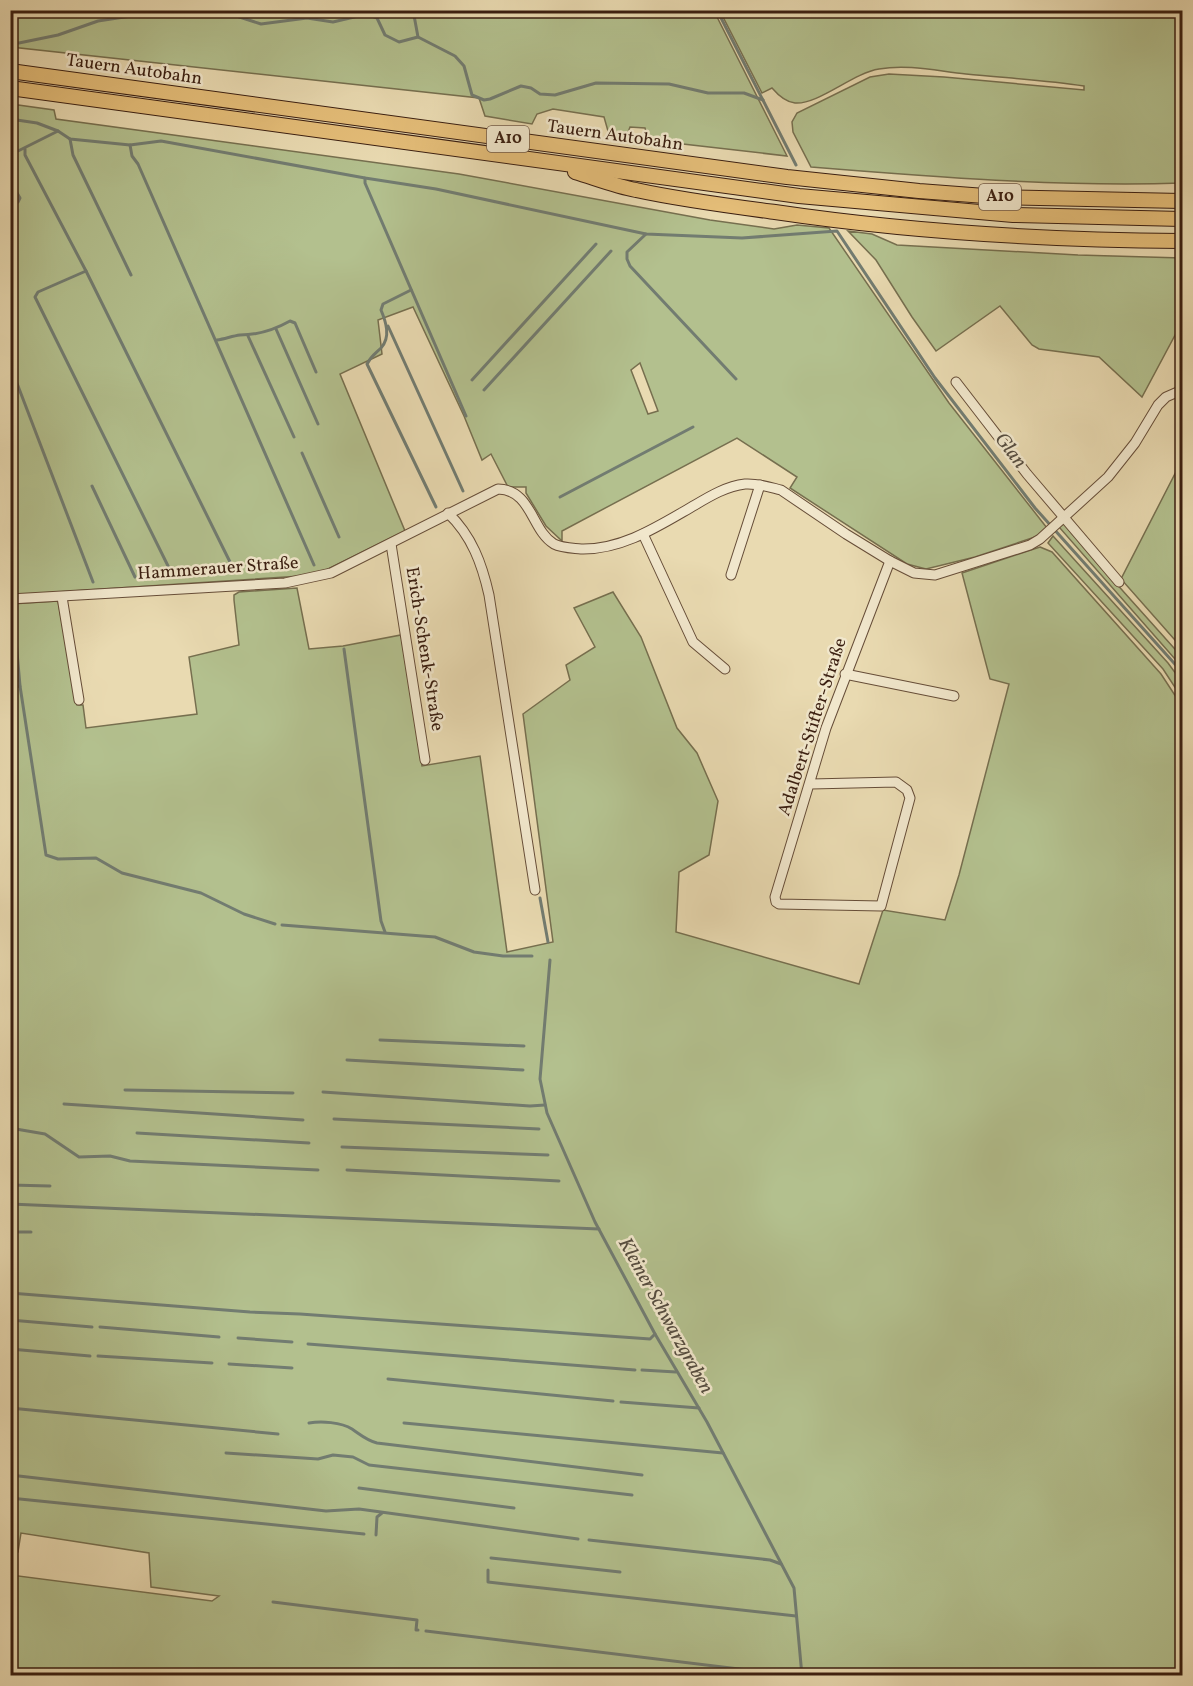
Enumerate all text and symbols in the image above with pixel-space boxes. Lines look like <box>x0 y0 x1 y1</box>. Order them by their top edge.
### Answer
street label: Tauern Autobahn <box>64 48 204 92</box>
street label: Tauern Autobahn <box>545 114 685 158</box>
road number: A10 <box>487 126 529 152</box>
road number: A10 <box>979 184 1021 210</box>
water label: Glan <box>987 427 1033 475</box>
street label: Hammerauer Straße <box>137 551 299 587</box>
street label: Erich-Schenk-Straße <box>399 565 449 733</box>
street label: Adalbert-Stifter-Straße <box>772 635 854 819</box>
water label: Kleiner Schwarzgraben <box>610 1233 720 1399</box>

